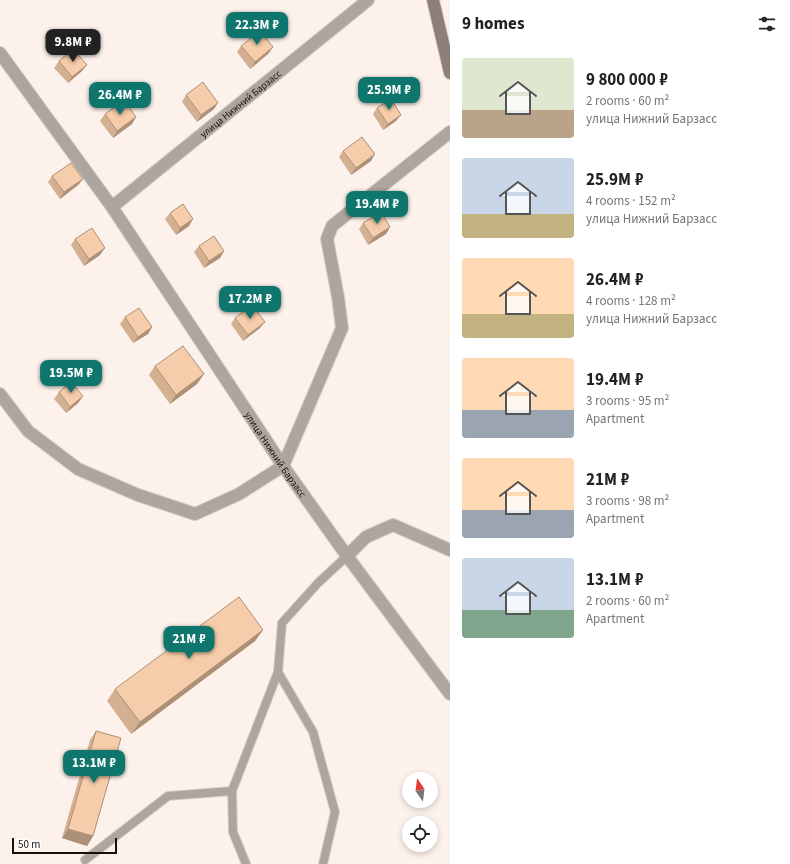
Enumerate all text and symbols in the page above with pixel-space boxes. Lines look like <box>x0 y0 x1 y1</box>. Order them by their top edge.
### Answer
pin: 22.3M ₽ <box>220 12 294 46</box>
text: 9 homes <box>462 12 524 36</box>
icon: filters <box>756 13 778 35</box>
text: 22.3M ₽ <box>235 16 279 34</box>
pin: 9.8M ₽ <box>40 29 106 63</box>
text: 9.8M ₽ <box>55 33 92 51</box>
street label: улица Нижний Барзасс <box>197 67 285 141</box>
text: 9 800 000 ₽ <box>586 68 668 92</box>
icon: home <box>494 74 542 122</box>
pin: 25.9M ₽ <box>352 77 426 111</box>
text: 25.9M ₽ <box>367 81 411 99</box>
pin: 26.4M ₽ <box>83 82 157 116</box>
text: 26.4M ₽ <box>98 86 142 104</box>
text: 2 rooms · 60 m² <box>586 92 669 110</box>
text: улица Нижний Барзасс <box>586 110 717 128</box>
text: 25.9M ₽ <box>586 168 643 192</box>
icon: home <box>494 174 542 222</box>
pin: 19.4M ₽ <box>340 191 414 225</box>
text: 4 rooms · 152 m² <box>586 192 676 210</box>
text: 19.4M ₽ <box>355 195 399 213</box>
text: улица Нижний Барзасс <box>586 210 717 228</box>
text: 26.4M ₽ <box>586 268 643 292</box>
icon: home <box>494 274 542 322</box>
pin: 17.2M ₽ <box>213 286 287 320</box>
text: 17.2M ₽ <box>228 290 272 308</box>
text: 4 rooms · 128 m² <box>586 292 676 310</box>
text: улица Нижний Барзасс <box>586 310 717 328</box>
pin: 19.5M ₽ <box>34 360 108 394</box>
text: 19.5M ₽ <box>49 364 93 382</box>
text: 19.4M ₽ <box>586 368 643 392</box>
icon: home <box>494 374 542 422</box>
text: 3 rooms · 95 m² <box>586 392 669 410</box>
street label: улица Нижний Барзасс <box>241 409 309 501</box>
text: Apartment <box>586 410 644 428</box>
text: 21M ₽ <box>586 468 629 492</box>
icon: home <box>494 474 542 522</box>
text: 3 rooms · 98 m² <box>586 492 669 510</box>
text: Apartment <box>586 510 644 528</box>
text: 13.1M ₽ <box>586 568 643 592</box>
icon: home <box>494 574 542 622</box>
text: 2 rooms · 60 m² <box>586 592 669 610</box>
text: Apartment <box>586 610 644 628</box>
pin: 21M ₽ <box>161 626 217 660</box>
text: 21M ₽ <box>172 630 206 648</box>
pin: 13.1M ₽ <box>57 750 131 784</box>
text: 13.1M ₽ <box>72 754 116 772</box>
north arrow <box>402 772 438 808</box>
map controls <box>402 772 438 852</box>
button: locate <box>402 816 438 852</box>
scale bar <box>12 836 117 855</box>
text: 50 m <box>18 837 40 852</box>

